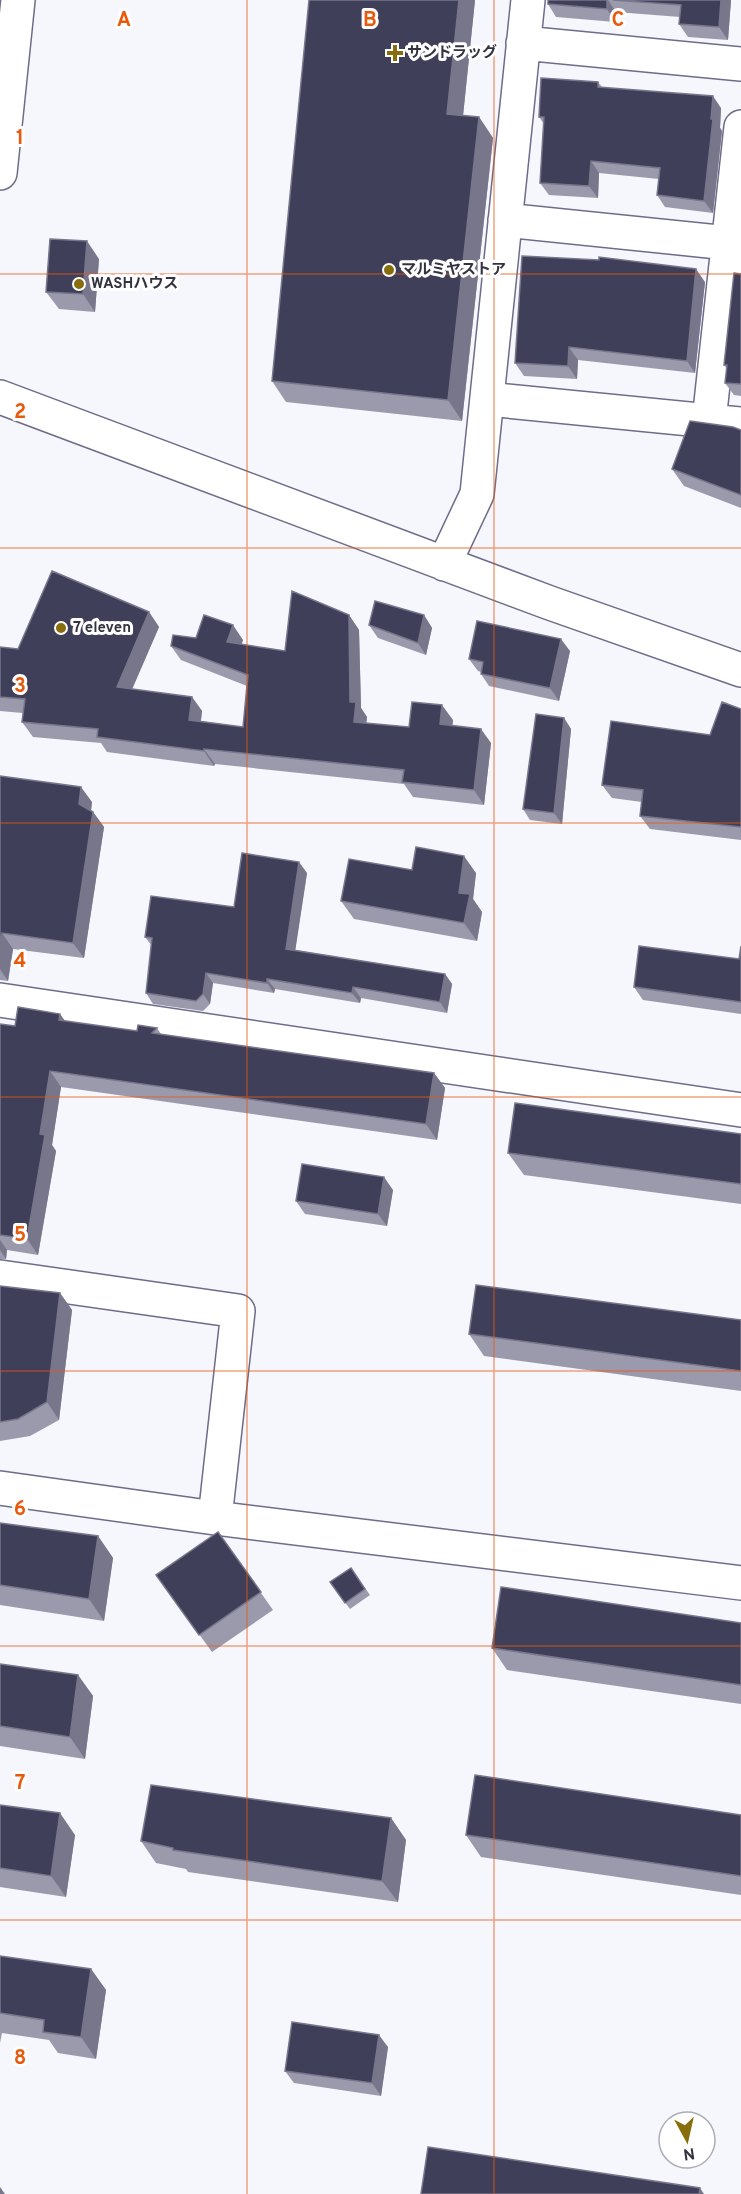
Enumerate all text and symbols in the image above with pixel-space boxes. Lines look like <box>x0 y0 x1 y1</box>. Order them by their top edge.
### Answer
text: A <box>117 8 131 34</box>
text: B <box>363 8 377 34</box>
text: C <box>612 8 624 34</box>
place label: サンドラッグ <box>407 44 497 63</box>
marker: サンドラッグ <box>388 46 402 60</box>
text: 1 <box>16 126 24 152</box>
place label: マルミヤストア <box>401 261 506 280</box>
marker: マルミヤストア <box>382 263 396 277</box>
place label: WASHハウス <box>91 275 178 294</box>
marker: WASHハウス <box>72 277 86 291</box>
text: 2 <box>14 400 26 426</box>
place label: 7 eleven <box>73 619 131 638</box>
marker: 7 eleven <box>54 621 68 635</box>
text: 3 <box>14 674 26 700</box>
text: 4 <box>14 949 26 975</box>
text: 5 <box>14 1223 26 1249</box>
text: 6 <box>14 1497 26 1523</box>
text: 7 <box>15 1771 25 1797</box>
text: 8 <box>14 2046 26 2072</box>
north arrow <box>657 2110 717 2170</box>
text: N <box>682 2142 696 2164</box>

